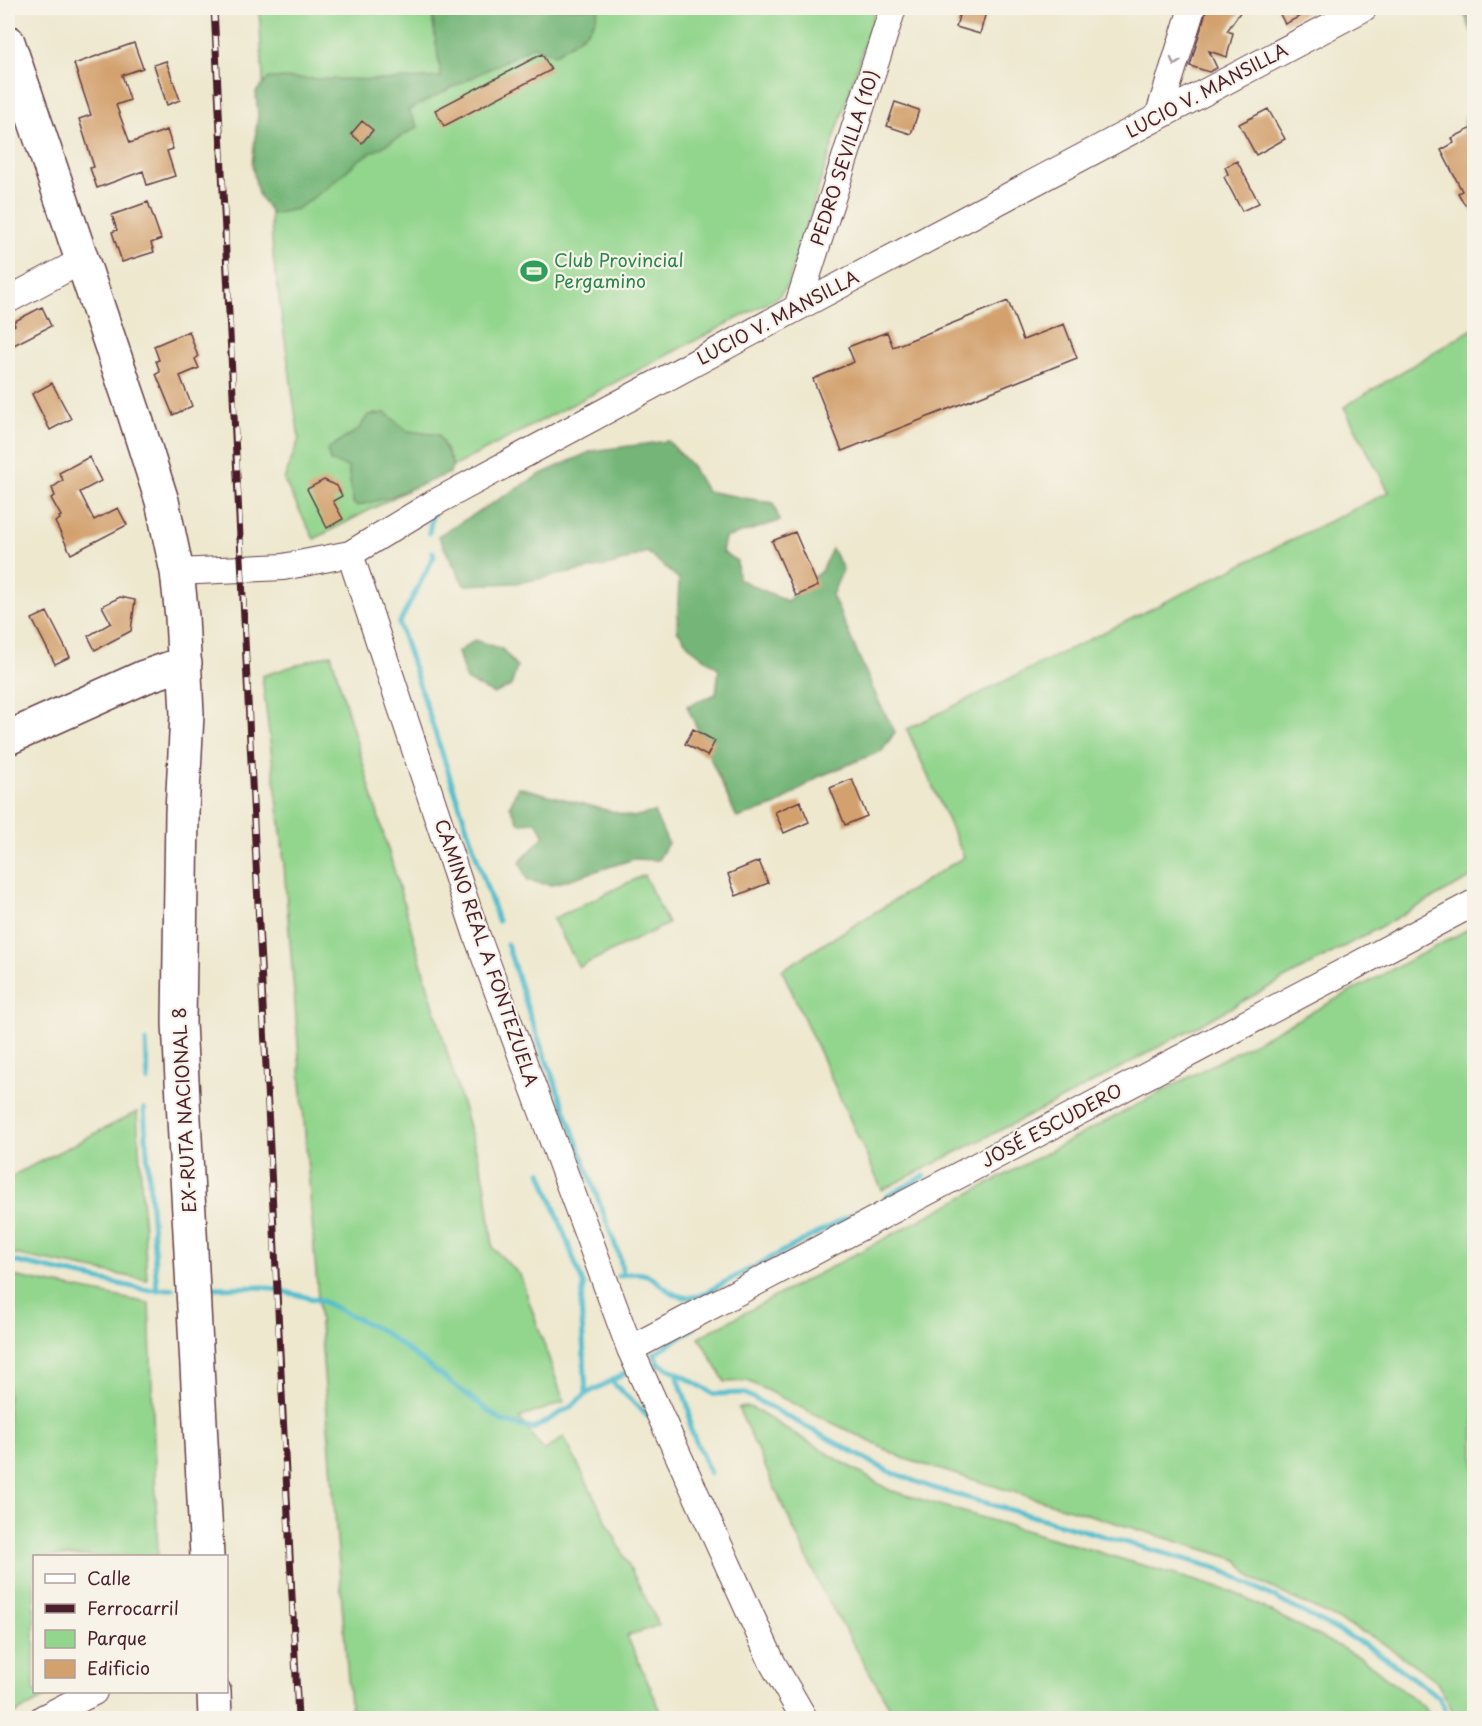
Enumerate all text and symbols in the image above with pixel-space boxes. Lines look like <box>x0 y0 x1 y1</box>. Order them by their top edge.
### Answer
street label: LUCIO V. MANSILLA <box>1121 36 1292 144</box>
one-way arrow <box>1169 56 1182 67</box>
street label: PEDRO SEVILLA (10) <box>802 66 885 249</box>
place label: Club Provincial Pergamino <box>554 246 684 294</box>
sports icon: Club Provincial Pergamino <box>519 256 549 286</box>
street label: LUCIO V. MANSILLA <box>692 263 863 371</box>
street label: CAMINO REAL A FONTEZUELA <box>429 815 546 1090</box>
street label: EX-RUTA NACIONAL 8 <box>165 1007 202 1213</box>
street label: JOSÉ ESCUDERO <box>976 1076 1127 1173</box>
legend <box>33 1555 228 1693</box>
text: Calle <box>87 1564 131 1591</box>
text: Ferrocarril <box>87 1594 179 1621</box>
text: Parque <box>87 1624 147 1651</box>
text: Edificio <box>87 1654 150 1681</box>

